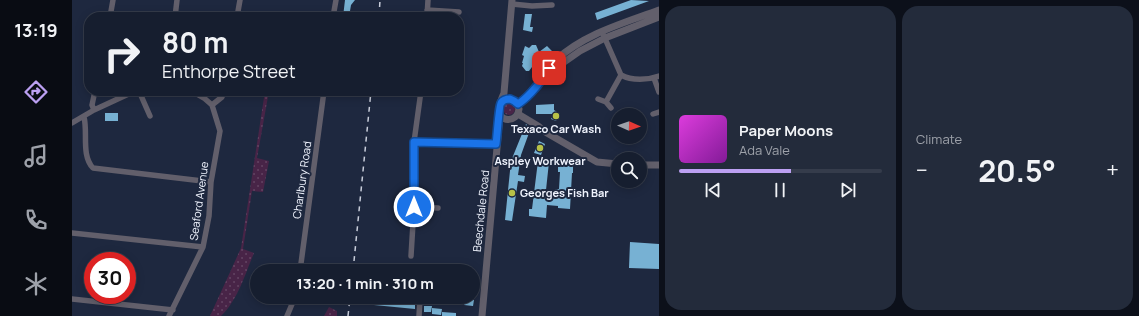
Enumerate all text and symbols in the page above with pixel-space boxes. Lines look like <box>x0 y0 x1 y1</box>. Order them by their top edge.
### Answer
text: 13:19 <box>14 18 58 42</box>
text: 80 m <box>162 23 228 61</box>
icon: right <box>96 28 148 80</box>
pin <box>532 51 566 85</box>
icon: arrive <box>538 57 560 79</box>
text: Enthorpe Street <box>162 59 296 83</box>
icon: directions <box>22 78 50 106</box>
north arrow <box>611 108 647 144</box>
map controls <box>611 108 647 188</box>
marker: Texaco Car Wash <box>551 111 561 121</box>
text: Paper Moons <box>739 120 833 141</box>
place label: Texaco Car Wash <box>511 121 601 136</box>
text: Climate <box>916 130 962 148</box>
street label: Charlbury Road <box>289 140 314 220</box>
text: Ada Vale <box>739 141 790 159</box>
icon: music <box>22 142 50 170</box>
marker: Aspley Workwear <box>535 143 545 153</box>
text: 20.5° <box>978 150 1056 191</box>
button: search <box>611 152 647 188</box>
place label: Aspley Workwear <box>494 153 586 168</box>
text: − <box>916 155 928 185</box>
text: + <box>1106 155 1119 185</box>
street label: Seaford Avenue <box>186 160 212 241</box>
street label: Beechdale Road <box>469 169 492 253</box>
icon: previous <box>702 179 724 201</box>
icon: pause <box>769 179 791 201</box>
icon: next <box>837 179 859 201</box>
place label: Georges Fish Bar <box>520 185 609 200</box>
position arrow <box>393 186 435 228</box>
marker: Georges Fish Bar <box>507 188 517 198</box>
icon: phone <box>22 206 50 234</box>
speed limit sign: 30 <box>84 252 136 304</box>
icon: climate <box>22 270 50 298</box>
text: 13:20 · 1 min · 310 m <box>296 273 434 294</box>

